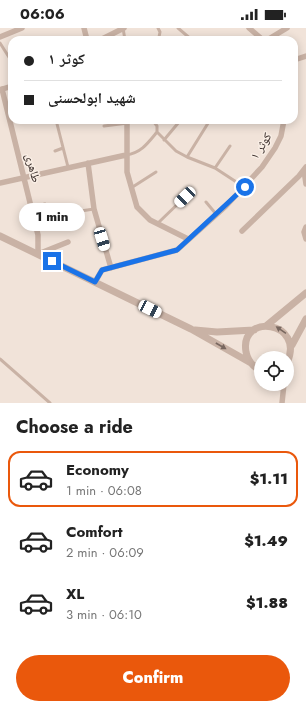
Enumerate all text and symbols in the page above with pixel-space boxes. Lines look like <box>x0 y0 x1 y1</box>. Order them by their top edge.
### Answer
text: 06:06 <box>20 3 65 25</box>
text: کوثر ۱ <box>48 48 85 70</box>
text: شهید ابولحسنی <box>48 87 136 109</box>
street label: کوثر ۱ <box>246 129 276 163</box>
street label: طاهری <box>21 152 45 184</box>
route start <box>236 178 254 196</box>
car <box>172 184 198 210</box>
callout: 1 min <box>19 203 85 231</box>
text: 1 min <box>36 207 68 226</box>
car <box>93 226 111 252</box>
route end <box>43 252 61 270</box>
car <box>137 298 163 320</box>
one-way arrow <box>276 326 287 334</box>
one-way arrow <box>215 343 227 350</box>
map controls <box>254 351 294 391</box>
button: locate <box>254 351 294 391</box>
text: Choose a ride <box>16 414 133 440</box>
text: Economy <box>66 459 129 481</box>
icon: car <box>18 461 54 497</box>
text: $1.11 <box>250 468 288 490</box>
text: 1 min · 06:08 <box>66 481 142 500</box>
text: Comfort <box>66 521 123 543</box>
icon: car <box>18 523 54 559</box>
text: $1.49 <box>244 530 288 552</box>
text: 2 min · 06:09 <box>66 543 144 562</box>
text: XL <box>66 583 84 605</box>
icon: car <box>18 585 54 621</box>
text: $1.88 <box>246 592 288 614</box>
text: 3 min · 06:10 <box>66 605 142 624</box>
button: Confirm <box>16 655 290 701</box>

